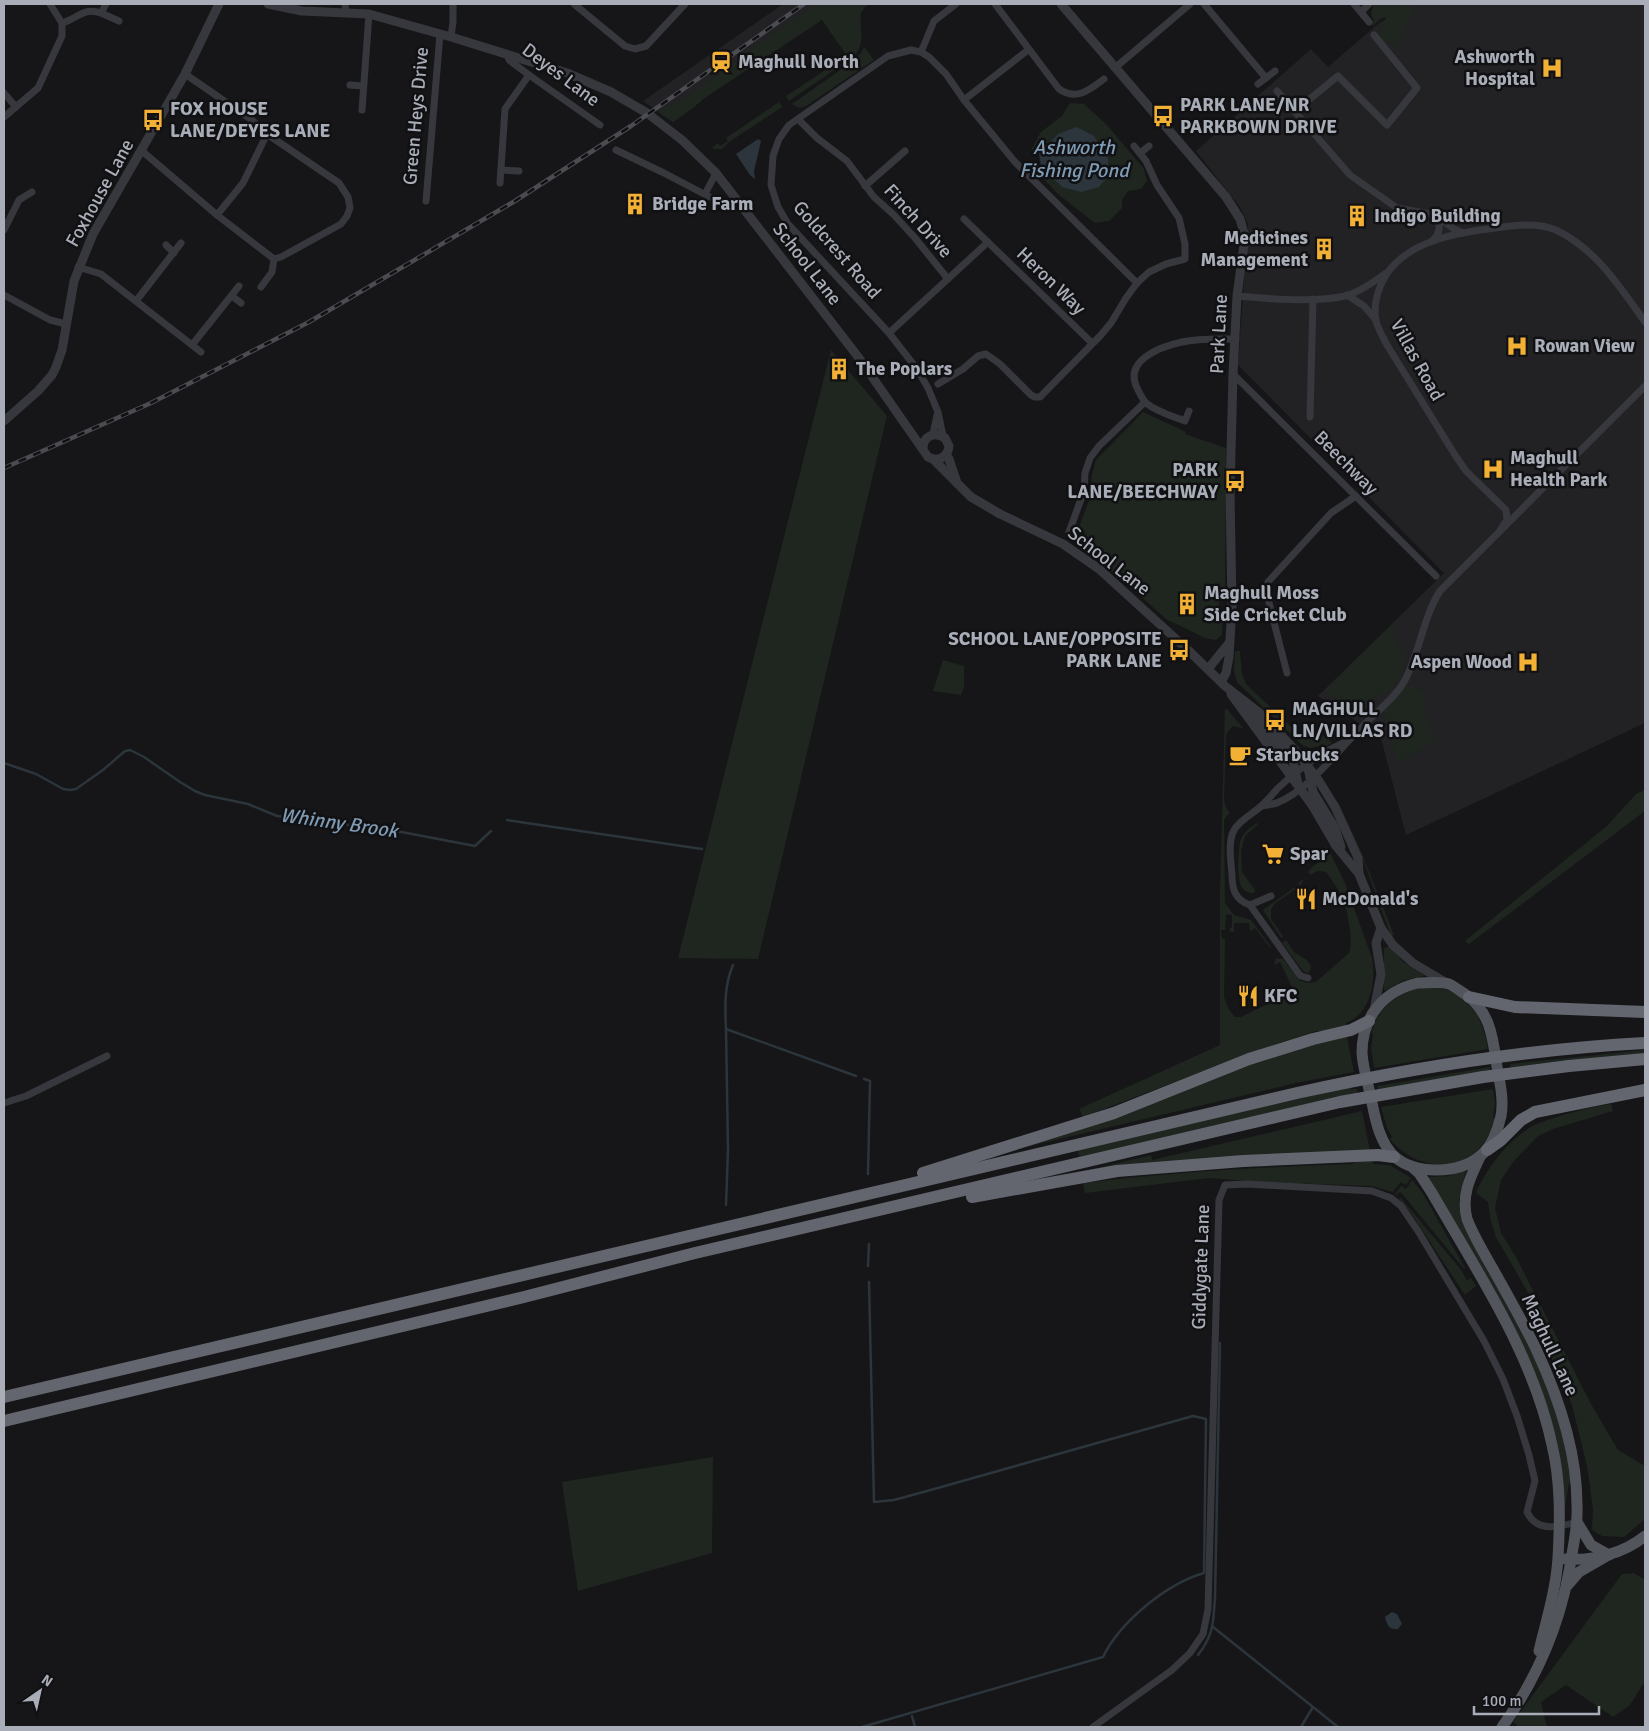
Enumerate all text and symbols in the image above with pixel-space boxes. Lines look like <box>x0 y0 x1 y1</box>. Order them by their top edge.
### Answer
street label: Deyes Lane <box>517 38 605 112</box>
place label: Ashworth Hospital <box>1454 45 1535 91</box>
street label: Green Heys Drive <box>398 46 434 186</box>
station icon: Maghull North <box>708 49 734 75</box>
place label: Maghull North <box>738 50 859 74</box>
hospital icon: Ashworth Hospital <box>1539 55 1565 81</box>
place label: PARK LANE/NR PARKBOWN DRIVE <box>1180 93 1337 139</box>
place label: FOX HOUSE LANE/DEYES LANE <box>170 97 331 143</box>
bus stop icon: PARK LANE/NR PARKBOWN DRIVE <box>1150 103 1176 129</box>
bus stop icon: FOX HOUSE LANE/DEYES LANE <box>140 107 166 133</box>
street label: Foxhouse Lane <box>61 135 139 251</box>
water label: Ashworth Fishing Pond <box>1019 135 1131 183</box>
street label: Finch Drive <box>879 179 957 263</box>
building icon: Bridge Farm <box>622 191 648 217</box>
place label: Bridge Farm <box>652 192 753 216</box>
street label: Goldcrest Road <box>788 196 886 304</box>
building icon: Indigo Building <box>1344 203 1370 229</box>
place label: Indigo Building <box>1374 204 1501 228</box>
street label: School Lane <box>767 218 847 310</box>
place label: Medicines Management <box>1200 226 1308 272</box>
building icon: Medicines Management <box>1311 236 1337 262</box>
street label: Heron Way <box>1011 242 1091 320</box>
street label: Park Lane <box>1205 293 1233 375</box>
street label: Villas Road <box>1385 315 1449 405</box>
hospital icon: Rowan View <box>1504 333 1530 359</box>
place label: Rowan View <box>1534 334 1635 358</box>
building icon: The Poplars <box>826 356 852 382</box>
place label: The Poplars <box>856 357 952 381</box>
street label: Beechway <box>1309 426 1383 500</box>
place label: Maghull Health Park <box>1510 446 1608 492</box>
hospital icon: Maghull Health Park <box>1480 456 1506 482</box>
place label: PARK LANE/BEECHWAY <box>1067 458 1219 504</box>
bus stop icon: PARK LANE/BEECHWAY <box>1222 468 1248 494</box>
street label: School Lane <box>1063 521 1155 601</box>
place label: Maghull Moss Side Cricket Club <box>1204 581 1347 627</box>
building icon: Maghull Moss Side Cricket Club <box>1174 591 1200 617</box>
place label: SCHOOL LANE/OPPOSITE PARK LANE <box>948 627 1162 673</box>
bus stop icon: SCHOOL LANE/OPPOSITE PARK LANE <box>1166 637 1192 663</box>
hospital icon: Aspen Wood <box>1515 649 1541 675</box>
place label: Aspen Wood <box>1411 650 1512 674</box>
place label: MAGHULL LN/VILLAS RD <box>1292 697 1412 743</box>
bus stop icon: MAGHULL LN/VILLAS RD <box>1262 707 1288 733</box>
cafe icon: Starbucks <box>1227 742 1253 768</box>
place label: Starbucks <box>1256 743 1339 767</box>
water label: Whinny Brook <box>279 802 401 844</box>
supermarket icon: Spar <box>1260 841 1286 867</box>
place label: Spar <box>1290 842 1329 866</box>
restaurant icon: McDonald's <box>1293 886 1319 912</box>
place label: McDonald's <box>1322 887 1418 911</box>
restaurant icon: KFC <box>1235 983 1261 1009</box>
place label: KFC <box>1264 984 1298 1008</box>
street label: Giddygate Lane <box>1187 1204 1215 1330</box>
street label: Maghull Lane <box>1516 1290 1584 1400</box>
north arrow <box>15 1666 65 1716</box>
text: N <box>38 1671 56 1690</box>
scale bar <box>1474 1684 1599 1716</box>
text: 100 m <box>1482 1692 1522 1710</box>

